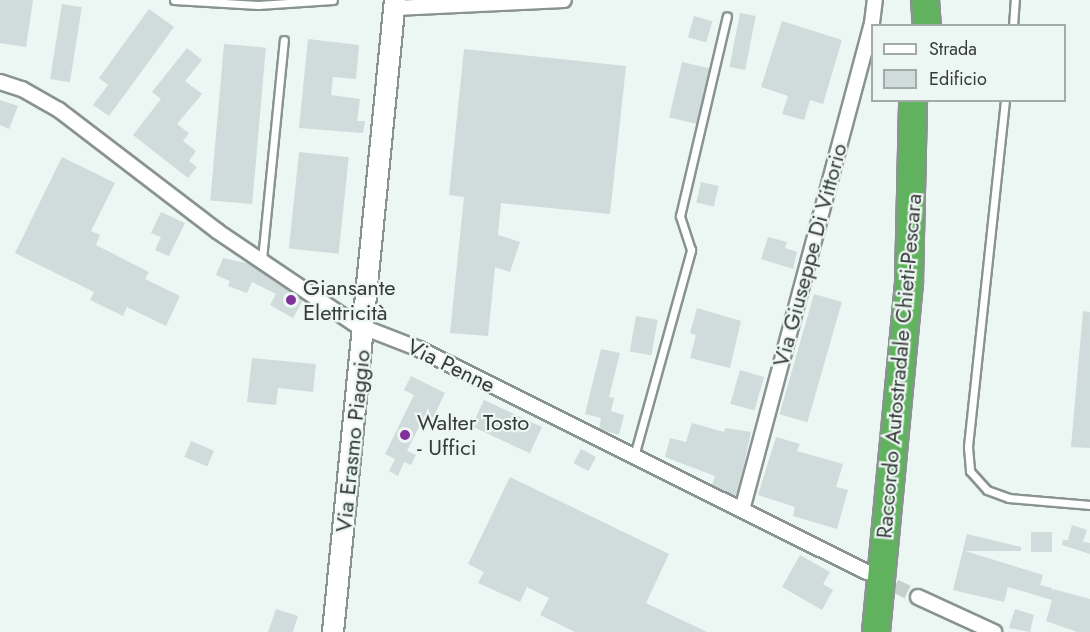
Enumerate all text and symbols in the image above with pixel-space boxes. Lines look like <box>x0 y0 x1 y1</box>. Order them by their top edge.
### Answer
legend <box>871 24 1066 102</box>
text: Strada <box>929 36 977 62</box>
text: Edificio <box>929 66 987 92</box>
street label: Via Giuseppe Di Vittorio <box>767 140 853 370</box>
street label: Raccordo Autostradale Chieti-Pescara <box>871 192 927 540</box>
place label: Giansante Elettricità <box>303 274 396 326</box>
marker: Giansante Elettricità <box>284 293 298 307</box>
street label: Via Penne <box>403 333 499 399</box>
street label: Via Erasmo Piaggio <box>330 348 376 534</box>
place label: Walter Tosto - Uffici <box>417 409 529 460</box>
marker: Walter Tosto - Uffici <box>398 428 412 442</box>

